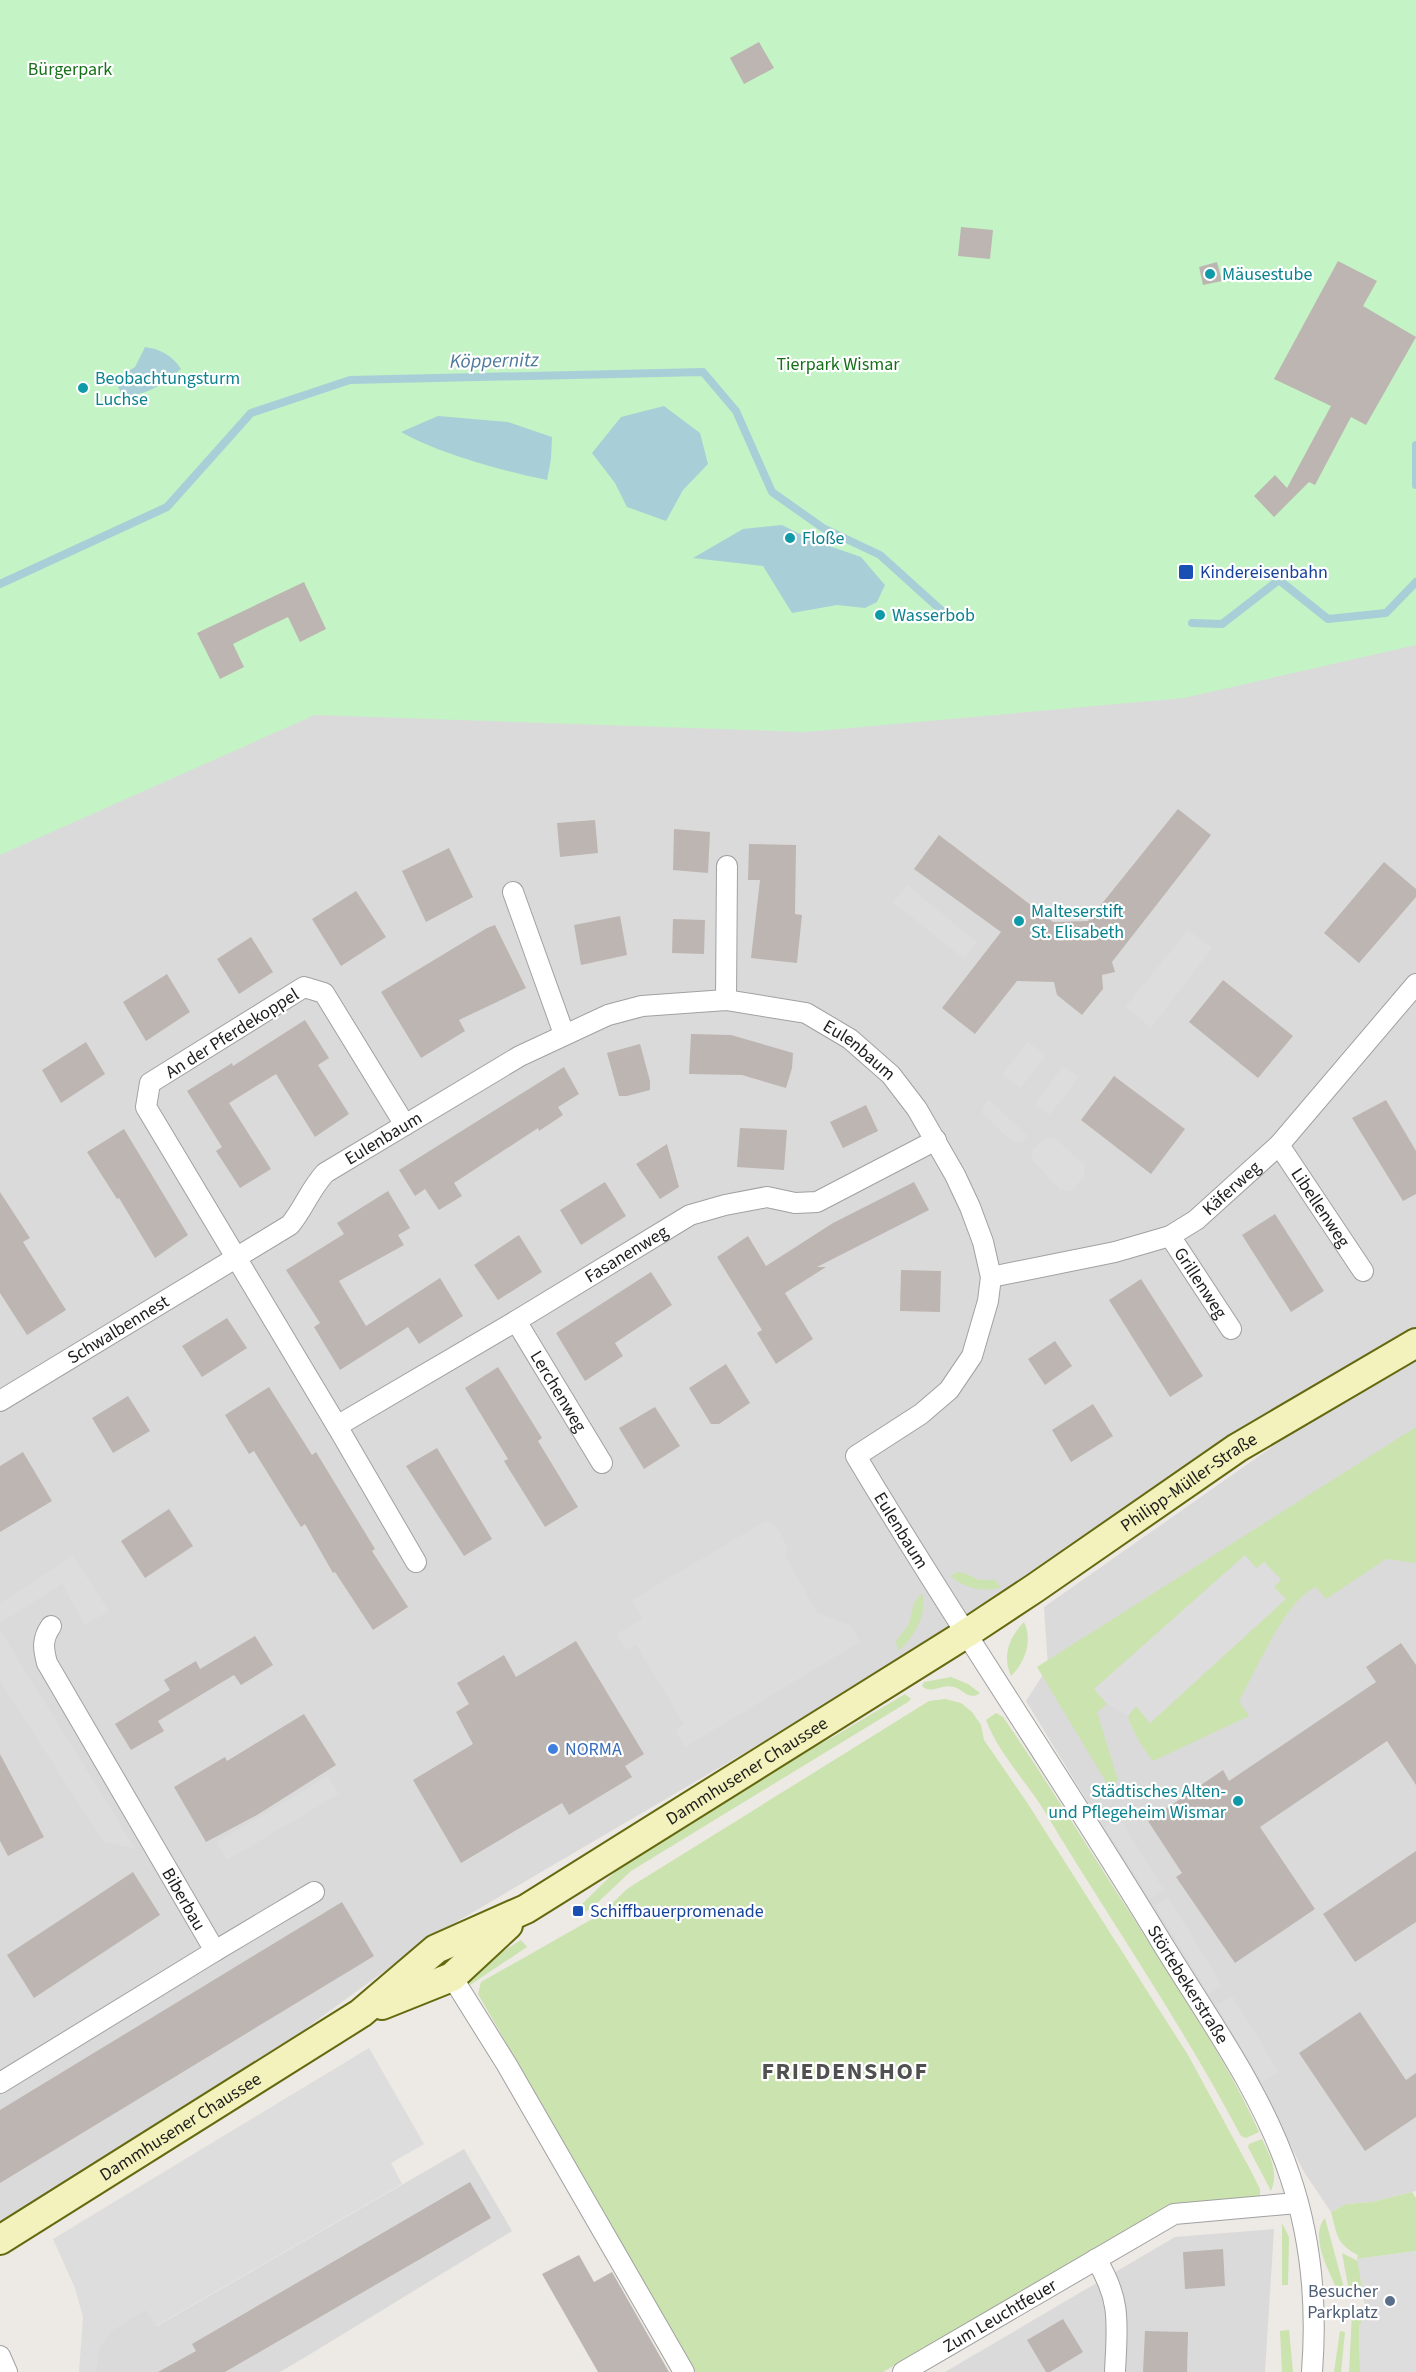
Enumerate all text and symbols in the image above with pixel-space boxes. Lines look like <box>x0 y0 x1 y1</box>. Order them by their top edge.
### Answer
park label: Bürgerpark <box>28 57 112 82</box>
place label: Mäusestube <box>1222 262 1312 287</box>
marker: Mäusestube <box>1203 267 1217 281</box>
water label: Köppernitz <box>449 346 540 376</box>
park label: Tierpark Wismar <box>776 352 900 377</box>
place label: Beobachtungsturm Luchse <box>95 366 240 412</box>
marker: Beobachtungsturm Luchse <box>76 381 90 395</box>
place label: Floße <box>802 526 845 551</box>
marker: Floße <box>783 531 797 545</box>
place label: Kindereisenbahn <box>1200 560 1328 585</box>
marker: Kindereisenbahn <box>1177 563 1195 581</box>
place label: Wasserbob <box>892 603 975 628</box>
marker: Wasserbob <box>873 608 887 622</box>
place label: Malteserstift St. Elisabeth <box>1031 899 1124 945</box>
marker: Malteserstift St. Elisabeth <box>1012 914 1026 928</box>
street label: An der Pferdekoppel <box>161 982 304 1085</box>
street label: Eulenbaum <box>818 1014 901 1086</box>
street label: Eulenbaum <box>340 1106 427 1171</box>
street label: Käferweg <box>1197 1155 1266 1221</box>
street label: Libellenweg <box>1285 1163 1356 1252</box>
street label: Fasanenweg <box>580 1219 673 1289</box>
street label: Grillenweg <box>1168 1243 1233 1324</box>
street label: Schwalbennest <box>63 1289 174 1370</box>
street label: Lerchenweg <box>524 1346 592 1437</box>
street label: Philipp-Müller-Straße <box>1116 1427 1262 1538</box>
street label: Eulenbaum <box>868 1487 934 1574</box>
street label: Dammhusener Chaussee <box>661 1711 833 1831</box>
place label: NORMA <box>565 1737 622 1762</box>
marker: NORMA <box>546 1742 560 1756</box>
place label: Städtisches Alten- und Pflegeheim Wismar <box>1048 1779 1227 1825</box>
marker: Städtisches Alten- und Pflegeheim Wismar <box>1231 1794 1245 1808</box>
street label: Biberbau <box>156 1863 212 1935</box>
place label: Schiffbauerpromenade <box>590 1899 764 1924</box>
marker: Schiffbauerpromenade <box>571 1904 585 1918</box>
street label: Störtebekerstraße <box>1141 1920 1234 2049</box>
district label: FRIEDENSHOF <box>761 2054 929 2089</box>
street label: Dammhusener Chaussee <box>95 2067 266 2187</box>
street label: Zum Leuchtfeuer <box>938 2273 1062 2359</box>
place label: Besucher Parkplatz <box>1307 2279 1379 2325</box>
marker: Besucher Parkplatz <box>1383 2294 1397 2308</box>

